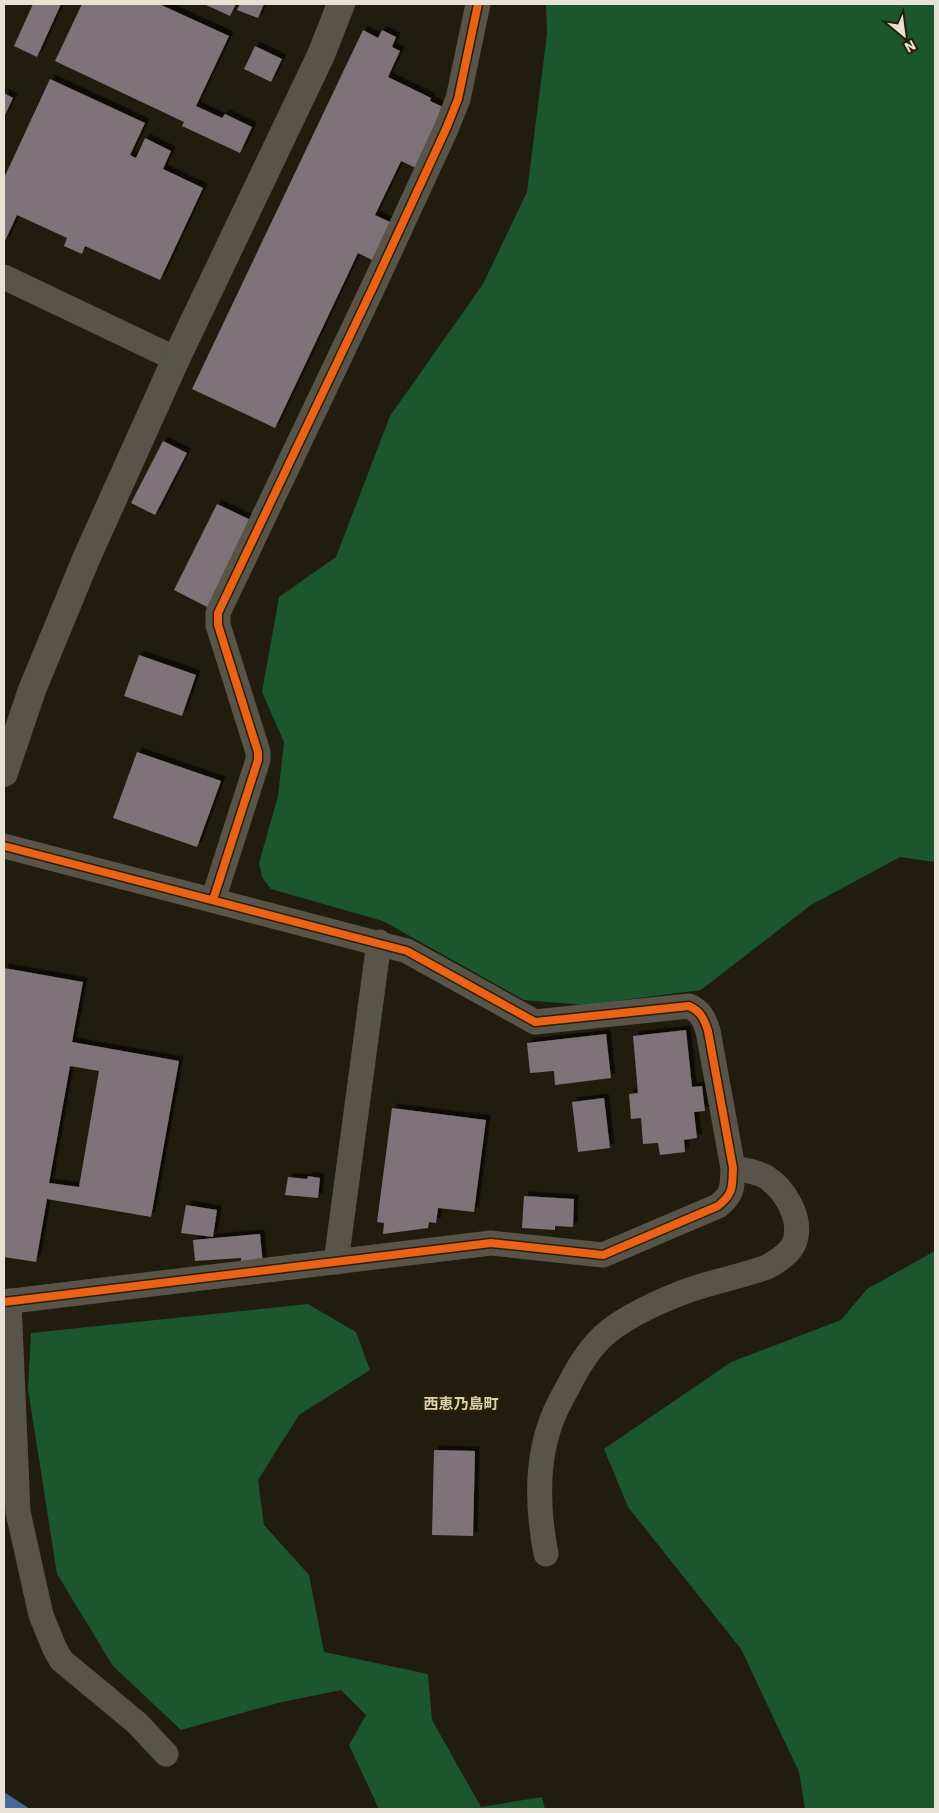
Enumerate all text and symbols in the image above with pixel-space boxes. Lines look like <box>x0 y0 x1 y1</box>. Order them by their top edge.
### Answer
north arrow <box>879 10 929 60</box>
text: N <box>902 36 919 57</box>
district label: 西恵乃島町 <box>423 1394 499 1413</box>

